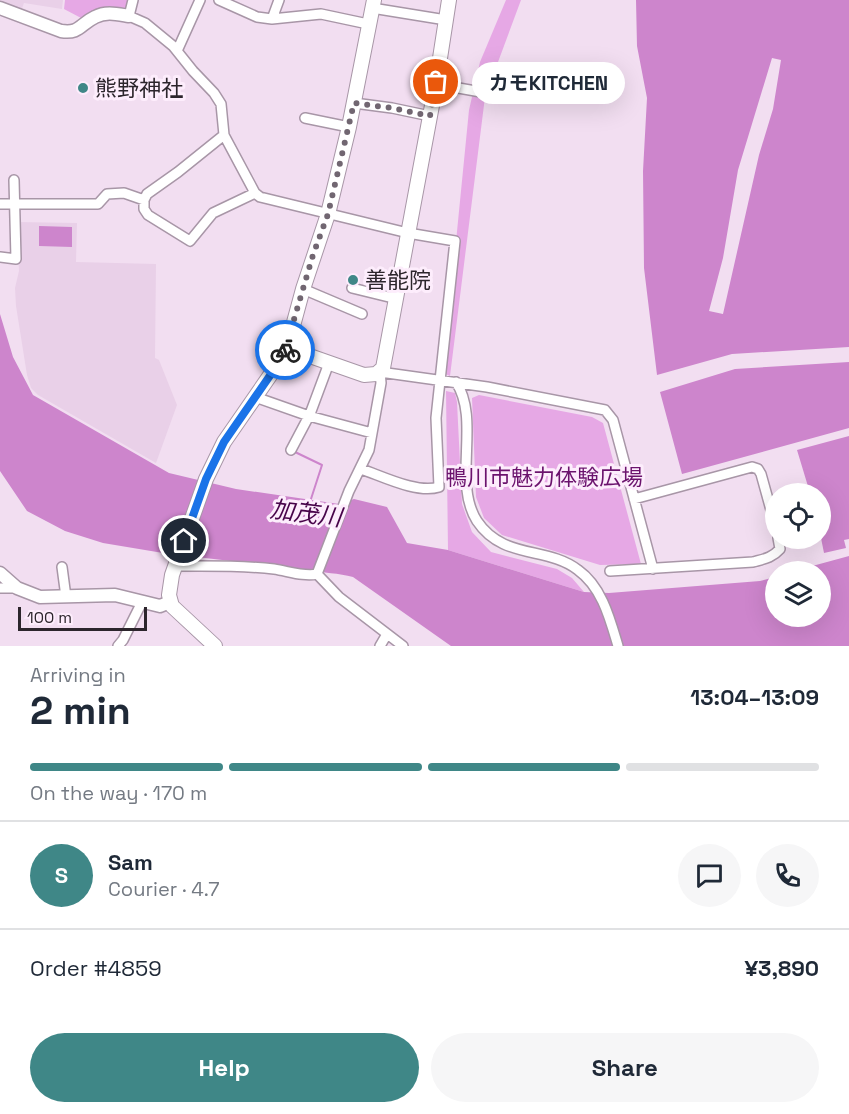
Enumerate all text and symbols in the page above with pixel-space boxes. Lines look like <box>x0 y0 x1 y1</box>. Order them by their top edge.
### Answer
pin <box>410 56 461 107</box>
callout: カモKITCHEN <box>472 61 625 103</box>
icon: bag <box>419 65 452 98</box>
text: カモKITCHEN <box>489 70 608 96</box>
place label: 熊野神社 <box>95 74 183 102</box>
marker: 熊野神社 <box>76 81 90 95</box>
place label: 善能院 <box>365 266 431 294</box>
marker: 善能院 <box>346 273 360 287</box>
courier <box>255 320 315 380</box>
icon: bike <box>269 334 302 367</box>
park label: 鴨川市魅力体験広場 <box>445 463 643 491</box>
map controls <box>765 483 831 627</box>
button: locate <box>765 483 831 549</box>
water label: 加茂川 <box>268 493 347 533</box>
pin <box>158 515 209 566</box>
icon: home <box>167 524 200 557</box>
button: layers <box>765 561 831 627</box>
scale bar <box>18 604 147 632</box>
text: 100 m <box>27 607 72 628</box>
text: Arriving in <box>30 662 126 688</box>
text: 13:04–13:09 <box>690 683 819 711</box>
text: 2 min <box>30 686 131 735</box>
text: On the way · 170 m <box>30 780 207 806</box>
button: chat <box>678 844 741 907</box>
button: phone <box>756 844 819 907</box>
text: Sam <box>108 848 153 876</box>
text: S <box>55 861 68 889</box>
text: Courier · 4.7 <box>108 876 219 902</box>
text: Order #4859 <box>30 954 162 982</box>
text: ¥3,890 <box>744 954 819 982</box>
button: Help <box>30 1033 419 1102</box>
button: Share <box>431 1033 819 1102</box>

